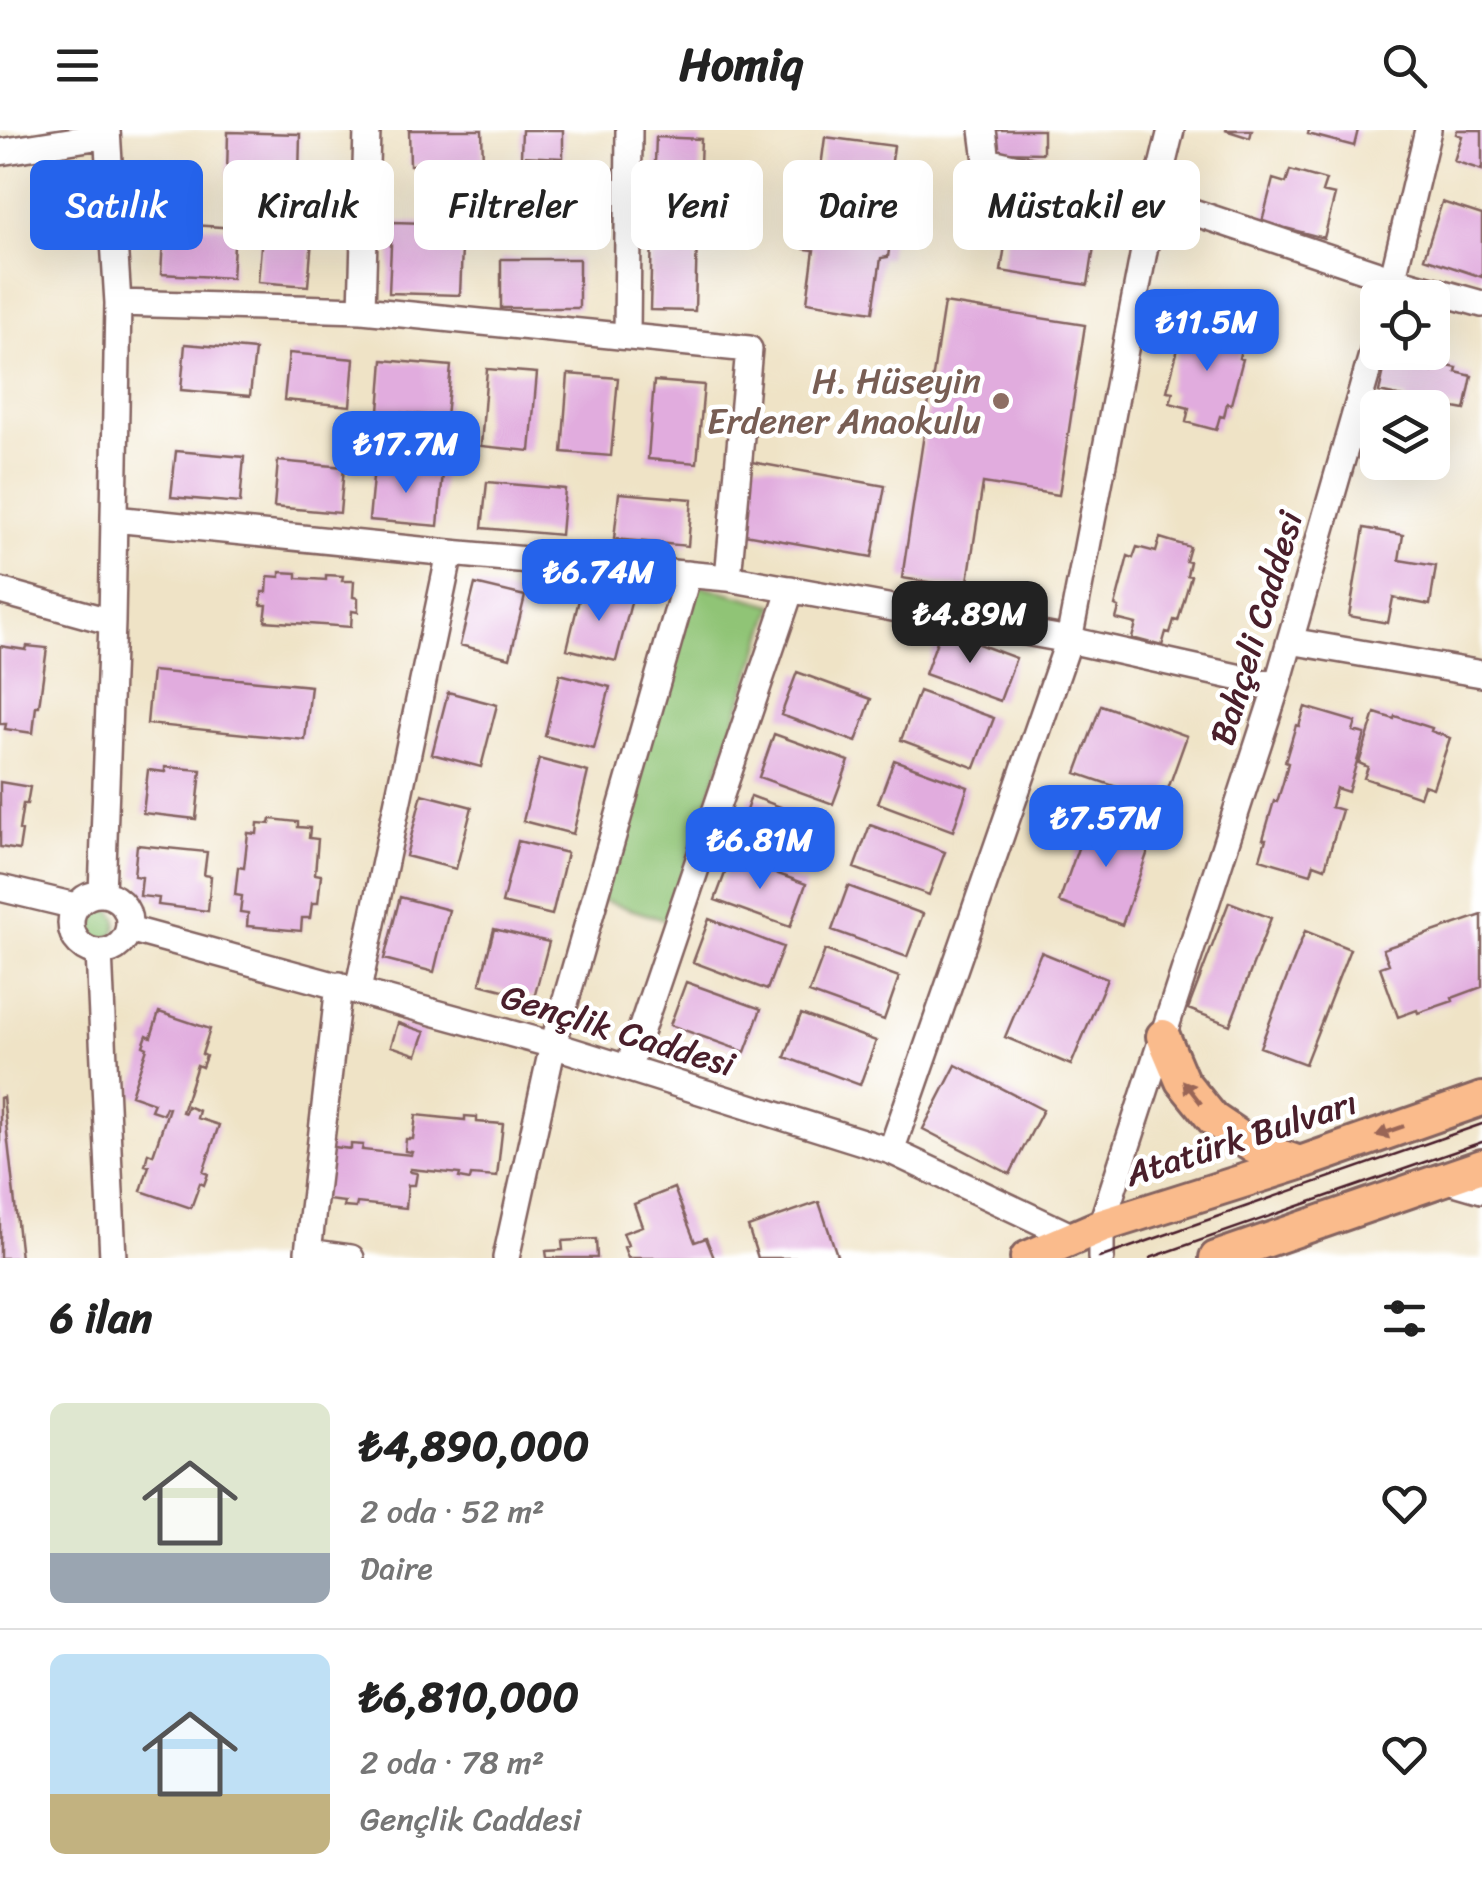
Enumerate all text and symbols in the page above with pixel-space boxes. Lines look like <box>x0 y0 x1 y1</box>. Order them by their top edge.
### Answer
text: Homiq <box>679 25 803 105</box>
icon: menu <box>50 38 105 93</box>
icon: search <box>1377 38 1432 93</box>
chip: Satılık <box>30 160 203 250</box>
chip: Kiralık <box>223 160 394 250</box>
chip: Filtreler <box>414 160 611 250</box>
chip: Yeni <box>631 160 763 250</box>
chip: Daire <box>783 160 933 250</box>
chip: Müstakil ev <box>953 160 1200 250</box>
map controls <box>1360 280 1450 480</box>
button: locate <box>1360 280 1450 370</box>
pin: ₺11.5M <box>1126 289 1288 374</box>
text: ₺11.5M <box>1157 293 1257 350</box>
place label: H. Hüseyin Erdener Anaokulu <box>707 350 981 452</box>
marker: H. Hüseyin Erdener Anaokulu <box>990 390 1012 412</box>
button: layers <box>1360 390 1450 480</box>
pin: ₺17.7M <box>325 411 487 496</box>
text: ₺17.7M <box>354 415 458 472</box>
street label: Bahçeli Caddesi <box>1191 502 1321 753</box>
pin: ₺6.74M <box>518 539 680 624</box>
text: ₺6.74M <box>544 543 654 600</box>
pin: ₺4.89M <box>889 581 1051 666</box>
text: ₺4.89M <box>914 585 1026 642</box>
pin: ₺7.57M <box>1025 785 1187 870</box>
text: ₺7.57M <box>1051 789 1161 846</box>
pin: ₺6.81M <box>679 807 841 892</box>
text: ₺6.81M <box>708 811 812 868</box>
street label: Gençlik Caddesi <box>493 965 744 1095</box>
street label: Atatürk Bulvarı <box>1116 1071 1365 1205</box>
one-way arrow <box>1182 1079 1203 1105</box>
one-way arrow <box>1375 1124 1405 1139</box>
text: 6 ilan <box>50 1281 152 1355</box>
icon: filters <box>1377 1291 1432 1346</box>
text: ₺4,890,000 <box>360 1409 589 1483</box>
icon: home <box>130 1443 250 1563</box>
icon: heart <box>1377 1476 1432 1531</box>
text: 2 oda · 52 m² <box>360 1483 545 1540</box>
text: Daire <box>360 1540 433 1597</box>
text: ₺6,810,000 <box>360 1660 579 1734</box>
icon: home <box>130 1694 250 1814</box>
icon: heart <box>1377 1727 1432 1782</box>
text: 2 oda · 78 m² <box>360 1734 544 1791</box>
text: Gençlik Caddesi <box>360 1791 581 1848</box>

